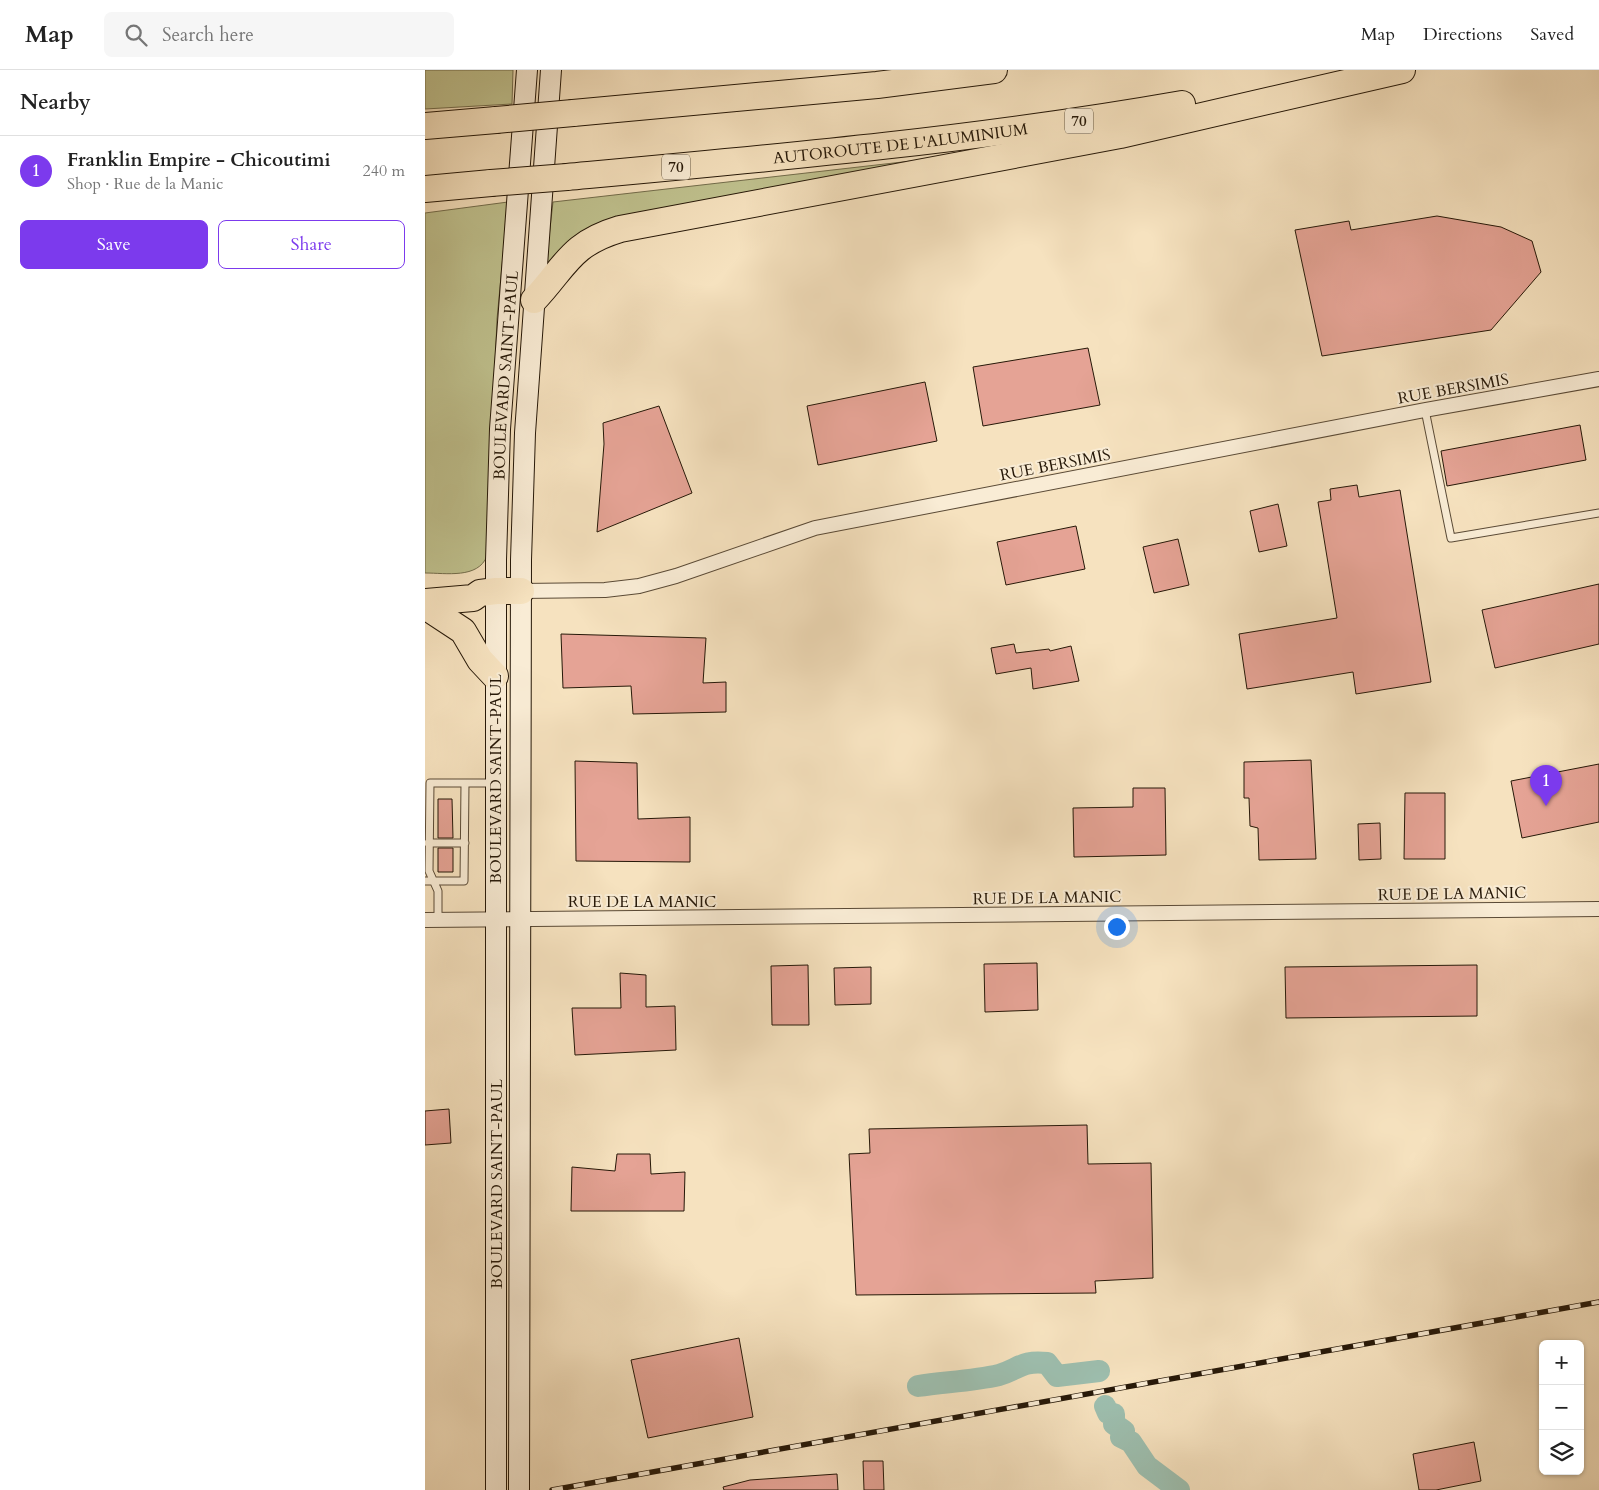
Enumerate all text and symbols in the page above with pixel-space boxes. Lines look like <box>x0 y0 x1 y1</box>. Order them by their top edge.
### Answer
search box <box>104 12 454 57</box>
text: Map <box>25 18 74 51</box>
icon: search <box>122 21 150 49</box>
text: Search here <box>162 22 254 48</box>
text: Map <box>1361 22 1395 47</box>
text: Directions <box>1423 22 1502 47</box>
text: Saved <box>1530 22 1574 47</box>
text: Nearby <box>20 88 91 117</box>
road number: 70 <box>1065 108 1093 134</box>
street label: AUTOROUTE DE L'ALUMINIUM <box>772 118 1029 170</box>
text: Franklin Empire - Chicoutimi <box>67 147 331 173</box>
road number: 70 <box>662 154 690 180</box>
text: 1 <box>32 160 40 182</box>
text: 240 m <box>363 160 405 182</box>
text: Shop · Rue de la Manic <box>67 173 223 195</box>
button: Save <box>20 220 208 269</box>
button: Share <box>218 220 405 269</box>
street label: BOULEVARD SAINT-PAUL <box>488 270 524 480</box>
street label: RUE BERSIMIS <box>1396 368 1510 410</box>
street label: RUE BERSIMIS <box>998 443 1112 486</box>
street label: BOULEVARD SAINT-PAUL <box>485 674 507 884</box>
pin: 1 <box>1530 765 1562 806</box>
street label: RUE DE LA MANIC <box>1378 882 1527 906</box>
street label: RUE DE LA MANIC <box>973 886 1122 910</box>
street label: RUE DE LA MANIC <box>568 891 716 913</box>
your location <box>1104 914 1130 940</box>
street label: BOULEVARD SAINT-PAUL <box>486 1079 508 1289</box>
map controls <box>1539 1340 1584 1475</box>
button: + <box>1539 1340 1584 1385</box>
button: − <box>1539 1385 1584 1430</box>
button: layers <box>1539 1430 1584 1475</box>

